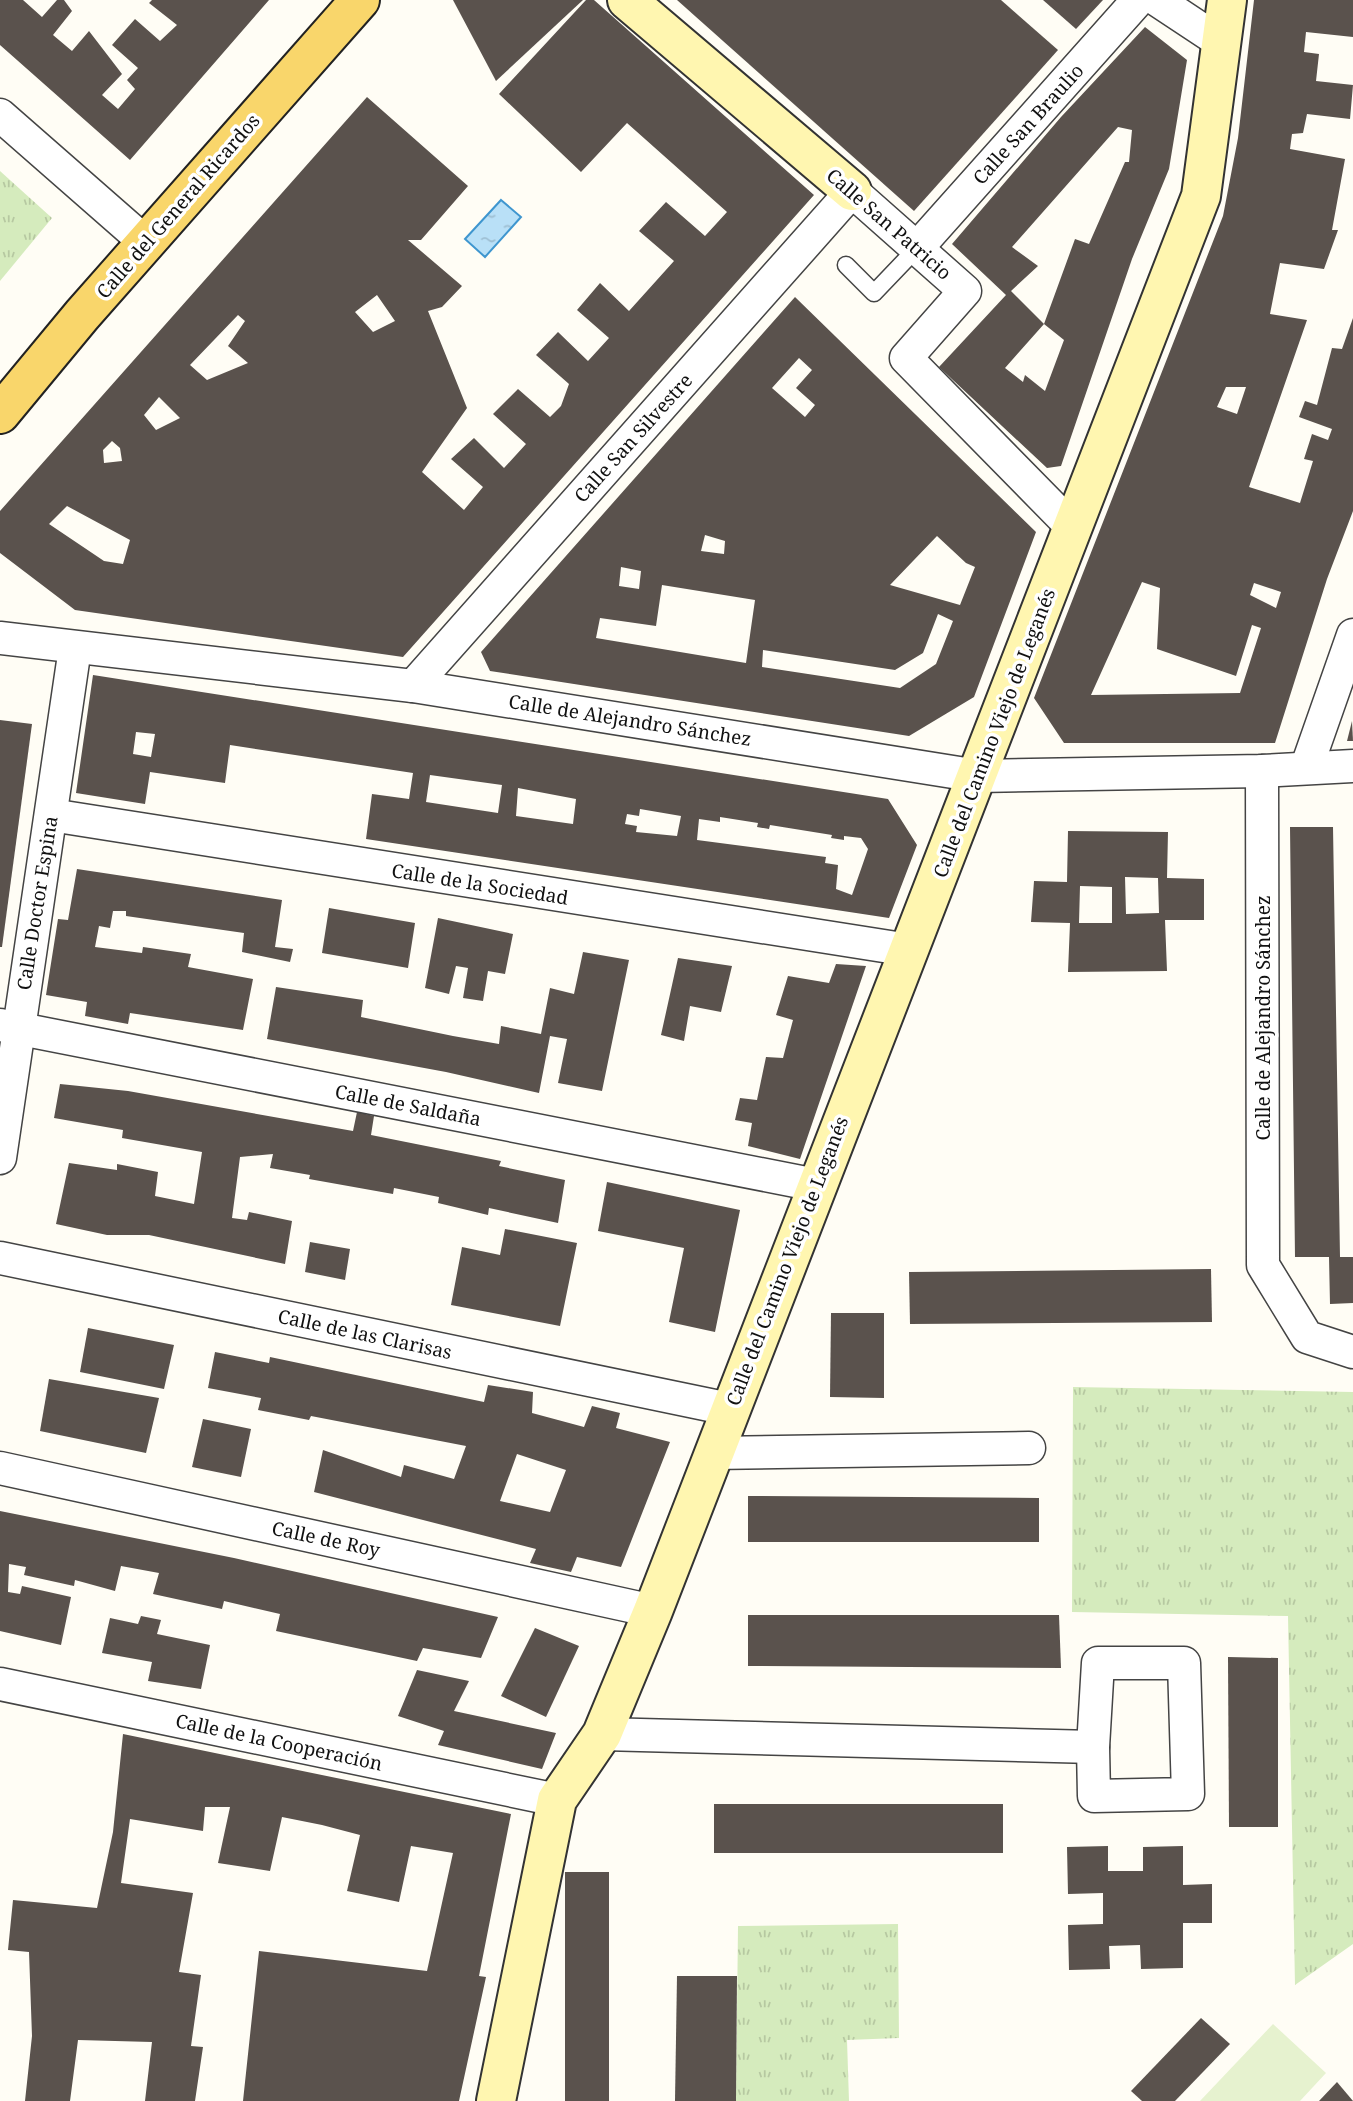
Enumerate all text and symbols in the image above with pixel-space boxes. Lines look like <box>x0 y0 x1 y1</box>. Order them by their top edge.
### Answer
street label: Calle San Braulio <box>967 58 1089 190</box>
street label: Calle del General Ricardos <box>90 108 266 304</box>
street label: Calle San Patricio <box>821 162 957 286</box>
street label: Calle San Silvestre <box>568 368 698 508</box>
street label: Calle del Camino Viejo de Leganés <box>927 585 1061 881</box>
street label: Calle de Alejandro Sánchez <box>507 688 753 752</box>
street label: Calle Doctor Espina <box>10 814 64 992</box>
street label: Calle de la Sociedad <box>390 857 570 911</box>
street label: Calle de Alejandro Sánchez <box>1250 895 1276 1141</box>
street label: Calle de Saldaña <box>333 1078 483 1132</box>
street label: Calle del Camino Viejo de Leganés <box>720 1113 854 1409</box>
street label: Calle de las Clarisas <box>276 1303 454 1365</box>
street label: Calle de Roy <box>270 1515 383 1563</box>
street label: Calle de la Cooperación <box>173 1707 385 1777</box>

